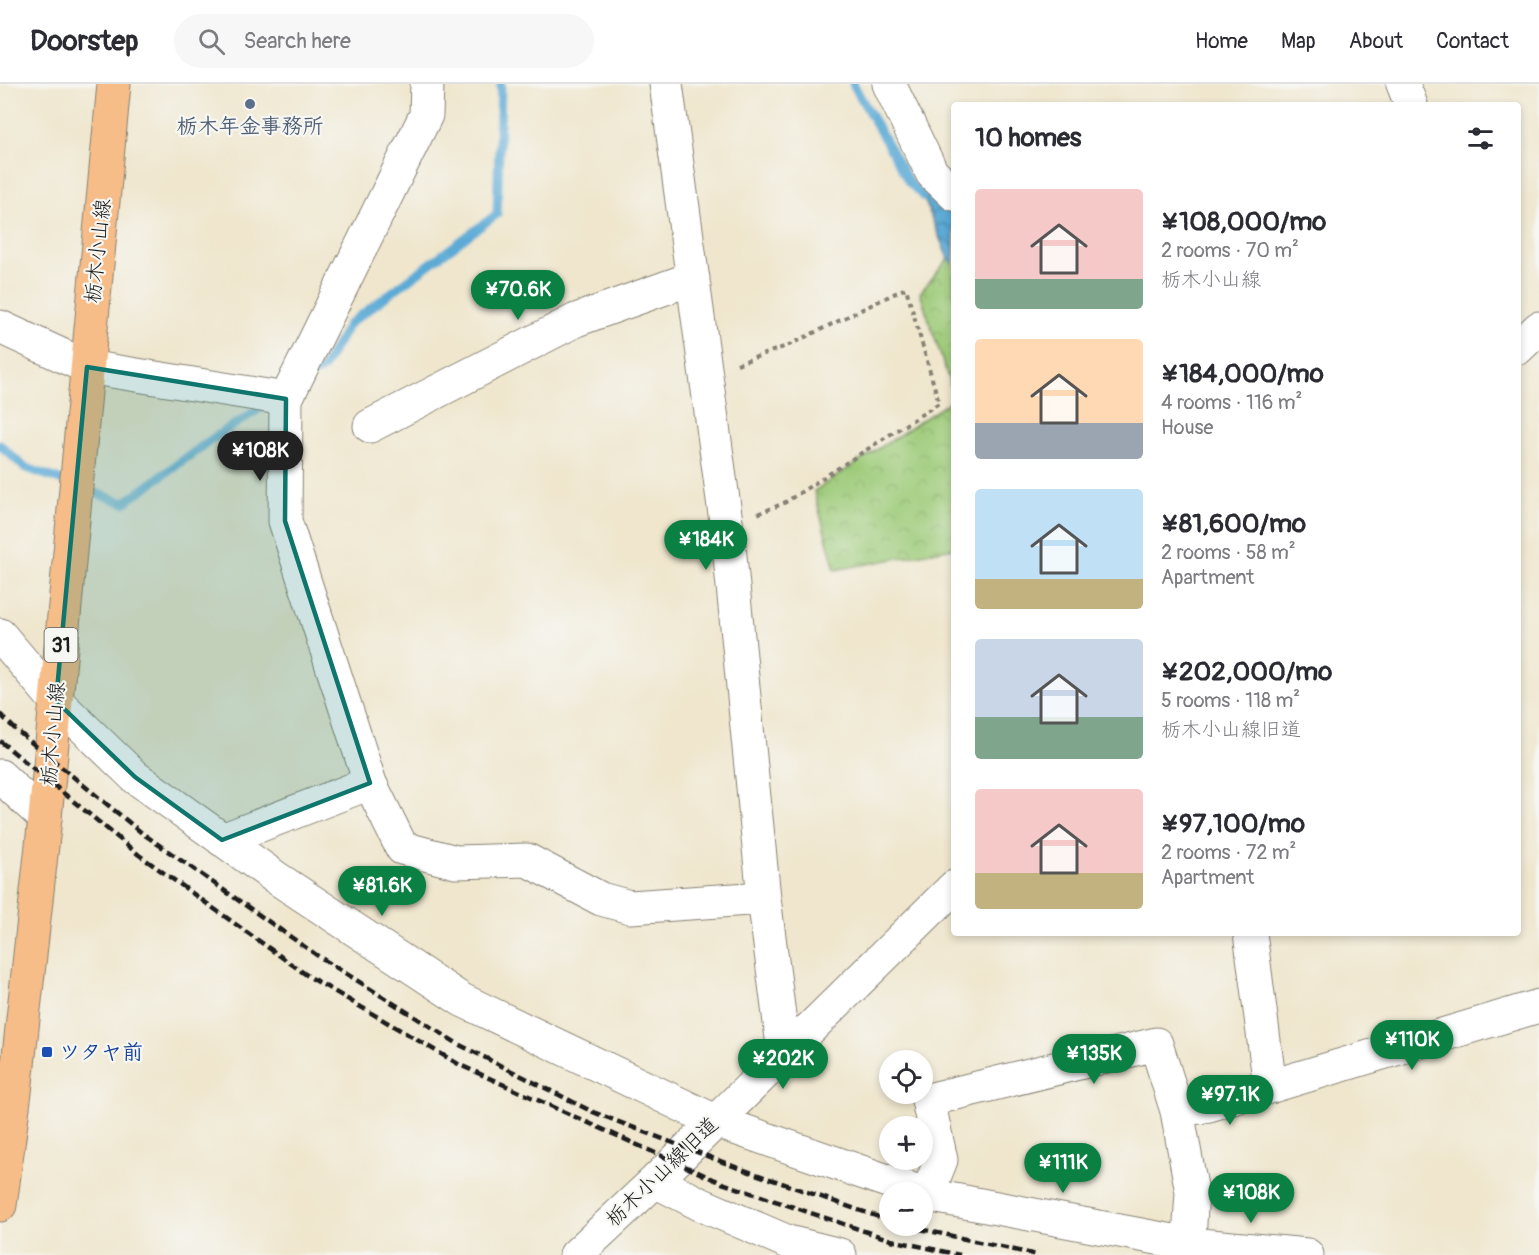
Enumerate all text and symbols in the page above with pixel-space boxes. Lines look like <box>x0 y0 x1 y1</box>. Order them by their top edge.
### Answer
search box <box>174 14 594 68</box>
text: Doorstep <box>30 24 138 59</box>
icon: search <box>195 25 228 58</box>
text: Search here <box>243 27 351 55</box>
text: Home <box>1195 28 1248 55</box>
text: Map <box>1281 28 1316 55</box>
text: About <box>1349 28 1403 55</box>
text: Contact <box>1436 28 1509 55</box>
marker: 栃木年金事務所 <box>243 97 257 111</box>
place label: 栃木年金事務所 <box>177 113 324 140</box>
text: 10 homes <box>975 122 1081 154</box>
icon: filters <box>1464 122 1497 155</box>
street label: 栃木小山線 <box>79 197 117 305</box>
text: ¥108,000/mo <box>1161 206 1326 238</box>
icon: home <box>1023 213 1095 285</box>
text: 2 rooms · 70 m² <box>1161 238 1299 263</box>
text: 栃木小山線 <box>1161 267 1261 292</box>
pin: ¥70.6K <box>469 270 567 321</box>
text: ¥70.6K <box>485 277 551 302</box>
text: ¥184,000/mo <box>1161 358 1324 390</box>
icon: home <box>1023 363 1095 435</box>
text: 4 rooms · 116 m² <box>1161 390 1302 415</box>
text: House <box>1161 415 1213 440</box>
pin: ¥108K <box>218 431 302 482</box>
text: ¥108K <box>231 438 289 463</box>
text: ¥81,600/mo <box>1161 508 1306 540</box>
icon: home <box>1023 513 1095 585</box>
pin: ¥184K <box>664 520 748 571</box>
text: ¥184K <box>678 527 734 552</box>
text: 2 rooms · 58 m² <box>1161 540 1296 565</box>
text: Apartment <box>1161 565 1254 590</box>
road number: 31 <box>44 628 78 662</box>
text: ¥202,000/mo <box>1161 656 1332 688</box>
icon: home <box>1023 663 1095 735</box>
street label: 栃木小山線 <box>35 681 71 787</box>
text: 5 rooms · 118 m² <box>1161 688 1300 713</box>
text: 栃木小山線旧道 <box>1161 717 1301 742</box>
text: ¥97,100/mo <box>1161 808 1305 840</box>
icon: home <box>1023 813 1095 885</box>
text: 2 rooms · 72 m² <box>1161 840 1296 865</box>
text: Apartment <box>1161 865 1254 890</box>
pin: ¥81.6K <box>333 866 431 917</box>
text: ¥81.6K <box>352 873 412 898</box>
pin: ¥110K <box>1370 1020 1454 1071</box>
text: ¥110K <box>1384 1027 1440 1052</box>
pin: ¥135K <box>1052 1034 1136 1085</box>
place label: ツタヤ前 <box>59 1039 143 1066</box>
pin: ¥202K <box>741 1039 825 1090</box>
text: ¥135K <box>1066 1041 1122 1066</box>
marker: ツタヤ前 <box>40 1045 54 1059</box>
text: ¥202K <box>752 1046 814 1071</box>
map controls <box>879 1050 933 1236</box>
button: locate <box>879 1050 933 1104</box>
pin: ¥97.1K <box>1181 1075 1279 1126</box>
text: ¥97.1K <box>1200 1082 1260 1107</box>
street label: 栃木小山線旧道 <box>600 1111 724 1233</box>
button: + <box>879 1116 933 1170</box>
pin: ¥111K <box>1021 1143 1105 1194</box>
text: ¥111K <box>1038 1150 1088 1175</box>
pin: ¥108K <box>1209 1173 1293 1224</box>
text: ¥108K <box>1222 1180 1280 1205</box>
button: − <box>879 1182 933 1236</box>

